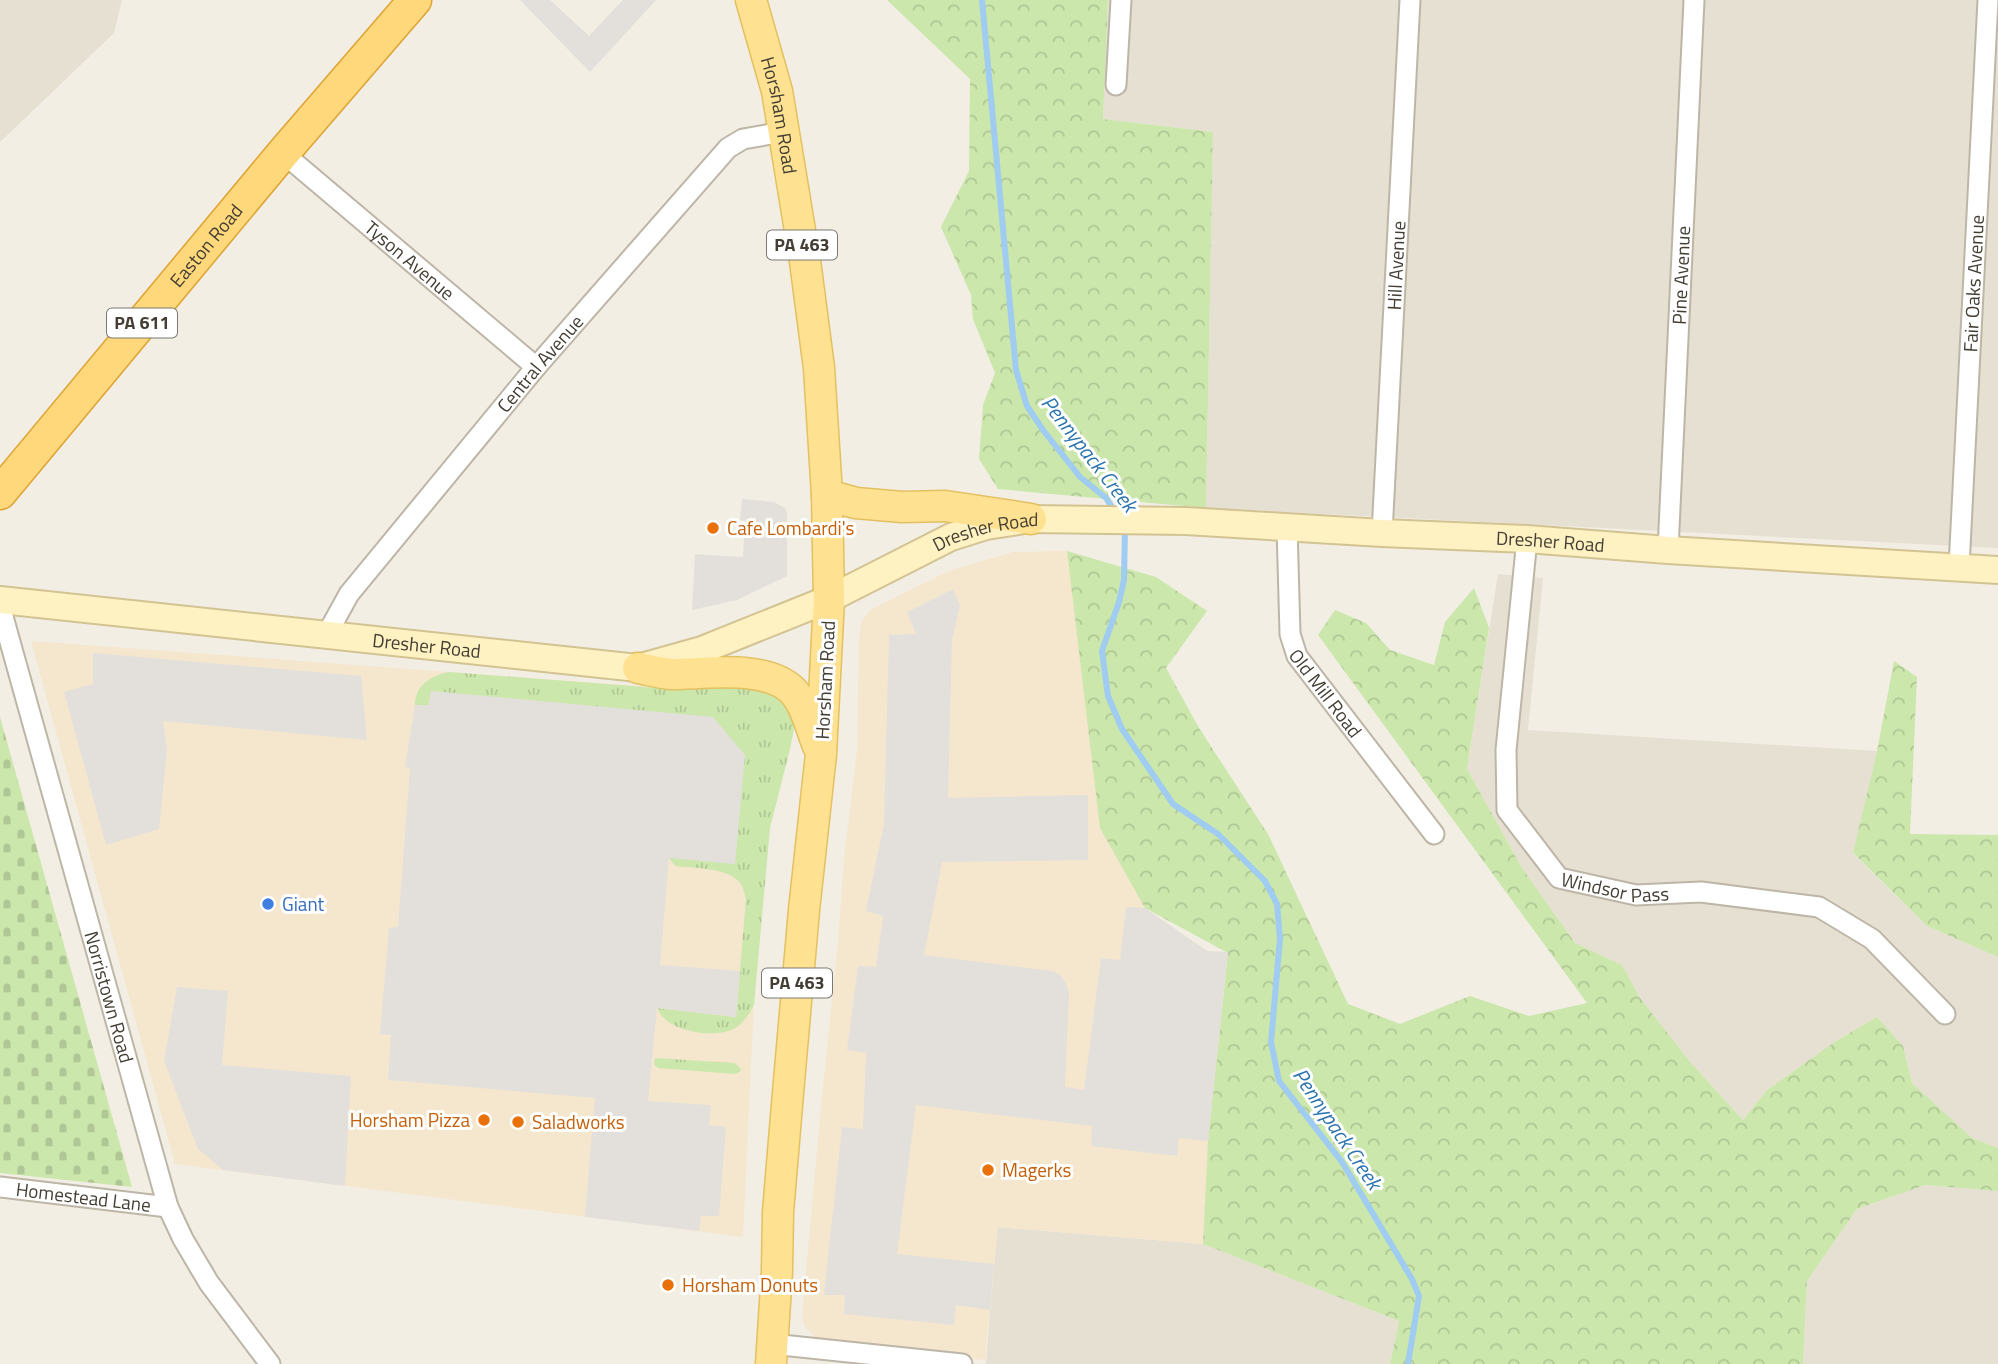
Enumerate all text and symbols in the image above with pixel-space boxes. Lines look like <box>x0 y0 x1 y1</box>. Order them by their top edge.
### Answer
street label: Horsham Road <box>754 53 805 176</box>
street label: Easton Road <box>162 197 249 293</box>
street label: Tyson Avenue <box>359 213 462 307</box>
street label: Fair Oaks Avenue <box>1955 214 1991 353</box>
street label: Hill Avenue <box>1379 220 1412 311</box>
street label: Pine Avenue <box>1664 225 1697 325</box>
road number: PA 463 <box>767 230 837 260</box>
street label: Central Avenue <box>489 308 590 418</box>
road number: PA 611 <box>107 309 177 338</box>
water label: Pennypack Creek <box>1034 388 1147 521</box>
street label: Dresher Road <box>927 504 1039 558</box>
place label: Cafe Lombardi's <box>727 513 855 542</box>
marker: Cafe Lombardi's <box>705 520 721 536</box>
street label: Dresher Road <box>1495 523 1606 559</box>
street label: Horsham Road <box>807 620 842 740</box>
street label: Dresher Road <box>371 625 482 665</box>
street label: Old Mill Road <box>1282 642 1370 743</box>
street label: Windsor Pass <box>1559 864 1670 909</box>
place label: Giant <box>282 889 325 918</box>
marker: Giant <box>260 896 276 912</box>
street label: Norristown Road <box>78 928 142 1066</box>
road number: PA 463 <box>762 968 832 998</box>
water label: Pennypack Creek <box>1285 1061 1392 1198</box>
place label: Horsham Pizza <box>350 1105 470 1134</box>
place label: Saladworks <box>532 1107 625 1136</box>
marker: Horsham Pizza <box>476 1112 492 1128</box>
marker: Saladworks <box>510 1114 526 1130</box>
place label: Magerks <box>1002 1155 1072 1184</box>
marker: Magerks <box>980 1162 996 1178</box>
street label: Homestead Lane <box>14 1174 153 1219</box>
place label: Horsham Donuts <box>682 1270 818 1299</box>
marker: Horsham Donuts <box>660 1277 676 1293</box>

